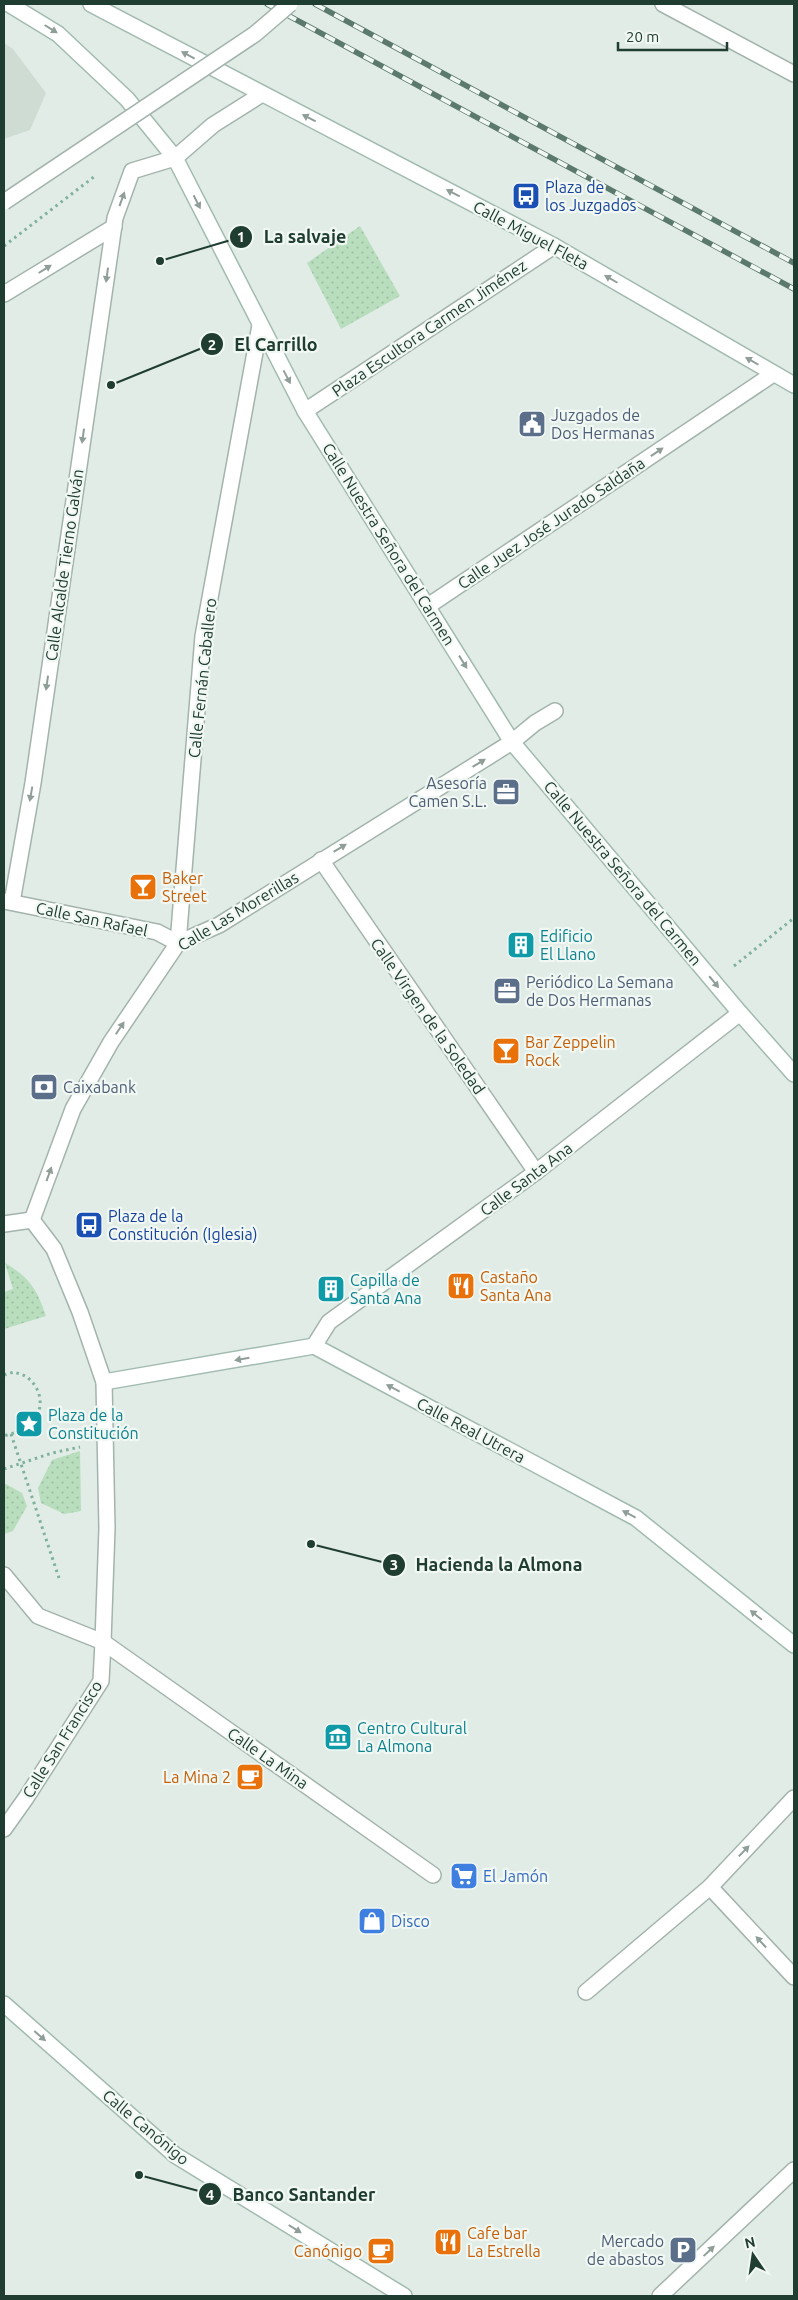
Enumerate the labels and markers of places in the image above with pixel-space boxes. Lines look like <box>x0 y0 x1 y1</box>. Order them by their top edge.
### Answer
place label: Plaza de los Juzgados <box>545 178 636 214</box>
bus stop icon: Plaza de los Juzgados <box>511 181 541 211</box>
callout: La salvaje <box>229 221 357 254</box>
callout: El Carrillo <box>200 328 328 361</box>
place label: Juzgados de Dos Hermanas <box>551 406 655 442</box>
public building icon: Juzgados de Dos Hermanas <box>517 409 547 439</box>
place label: Asesoría Camen S.L. <box>408 774 487 810</box>
office icon: Asesoría Camen S.L. <box>491 777 521 807</box>
place label: Baker Street <box>162 869 207 905</box>
bar icon: Baker Street <box>128 872 158 902</box>
place label: Edificio El Llano <box>540 927 596 963</box>
building icon: Edificio El Llano <box>506 930 536 960</box>
place label: Periódico La Semana de Dos Hermanas <box>526 973 674 1009</box>
office icon: Periódico La Semana de Dos Hermanas <box>492 976 522 1006</box>
place label: Bar Zeppelin Rock <box>525 1033 616 1069</box>
bar icon: Bar Zeppelin Rock <box>491 1036 521 1066</box>
bank icon: Caixabank <box>29 1072 59 1102</box>
place label: Caixabank <box>63 1078 136 1096</box>
place label: Plaza de la Constitución (Iglesia) <box>108 1207 258 1244</box>
bus stop icon: Plaza de la Constitución (Iglesia) <box>74 1210 104 1240</box>
place label: Castaño Santa Ana <box>480 1268 552 1304</box>
place label: Capilla de Santa Ana <box>350 1271 422 1307</box>
restaurant icon: Castaño Santa Ana <box>446 1271 476 1301</box>
building icon: Capilla de Santa Ana <box>316 1274 346 1304</box>
place label: Plaza de la Constitución <box>48 1406 139 1442</box>
place icon: Plaza de la Constitución <box>14 1409 44 1439</box>
callout: Hacienda la Almona <box>381 1548 593 1581</box>
place label: Centro Cultural La Almona <box>357 1719 467 1755</box>
museum icon: Centro Cultural La Almona <box>323 1722 353 1752</box>
cafe icon: La Mina 2 <box>235 1762 265 1792</box>
place label: La Mina 2 <box>163 1768 231 1786</box>
supermarket icon: El Jamón <box>449 1861 479 1891</box>
place label: El Jamón <box>483 1867 548 1885</box>
shop icon: Disco <box>357 1906 387 1936</box>
place label: Disco <box>391 1912 430 1930</box>
callout: Banco Santander <box>197 2178 385 2211</box>
place label: Cafe bar La Estrella <box>467 2224 541 2260</box>
restaurant icon: Cafe bar La Estrella <box>433 2227 463 2257</box>
place label: Mercado de abastos <box>587 2232 664 2268</box>
parking icon: Mercado de abastos <box>668 2235 698 2265</box>
cafe icon: Canónigo <box>366 2236 396 2266</box>
place label: Canónigo <box>294 2242 362 2260</box>

